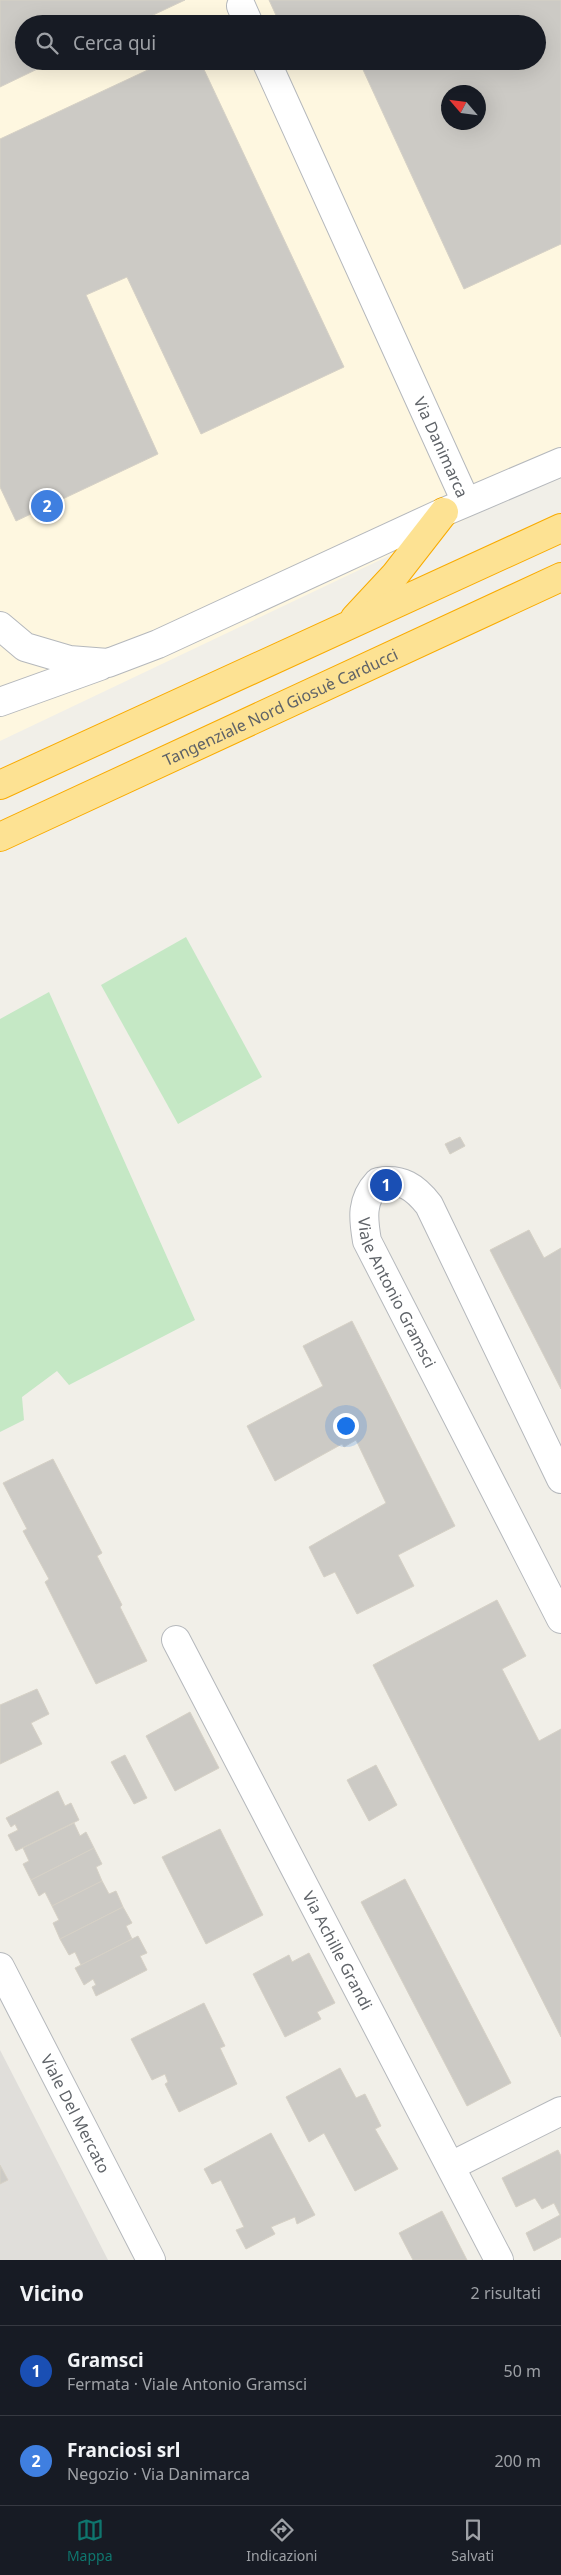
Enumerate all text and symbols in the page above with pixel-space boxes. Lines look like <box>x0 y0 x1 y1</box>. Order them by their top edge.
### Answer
search box <box>15 15 546 70</box>
icon: search <box>33 29 61 57</box>
text: Cerca qui <box>73 30 156 56</box>
north arrow <box>441 85 486 130</box>
street label: Via Danimarca <box>409 393 474 501</box>
pin: 2 <box>31 487 63 525</box>
street label: Tangenziale Nord Giosuè Carducci <box>159 643 401 771</box>
pin: 1 <box>370 1166 402 1204</box>
street label: Viale Antonio Gramsci <box>353 1216 441 1371</box>
your location <box>333 1413 359 1439</box>
street label: Via Achille Grandi <box>298 1887 378 2014</box>
street label: Viale Del Mercato <box>36 2050 115 2177</box>
text: Vicino <box>20 2279 84 2307</box>
text: 2 risultati <box>471 2282 541 2304</box>
text: Gramsci <box>67 2347 144 2373</box>
text: 1 <box>31 2360 41 2382</box>
text: 50 m <box>504 2360 541 2382</box>
text: Fermata · Viale Antonio Gramsci <box>67 2373 307 2395</box>
text: Franciosi srl <box>67 2437 181 2463</box>
text: 2 <box>31 2450 41 2472</box>
text: 200 m <box>494 2450 541 2472</box>
text: Negozio · Via Danimarca <box>67 2463 250 2485</box>
tab: Mappa <box>67 2516 113 2565</box>
tab: Indicazioni <box>246 2516 317 2565</box>
tab: Salvati <box>451 2516 494 2565</box>

